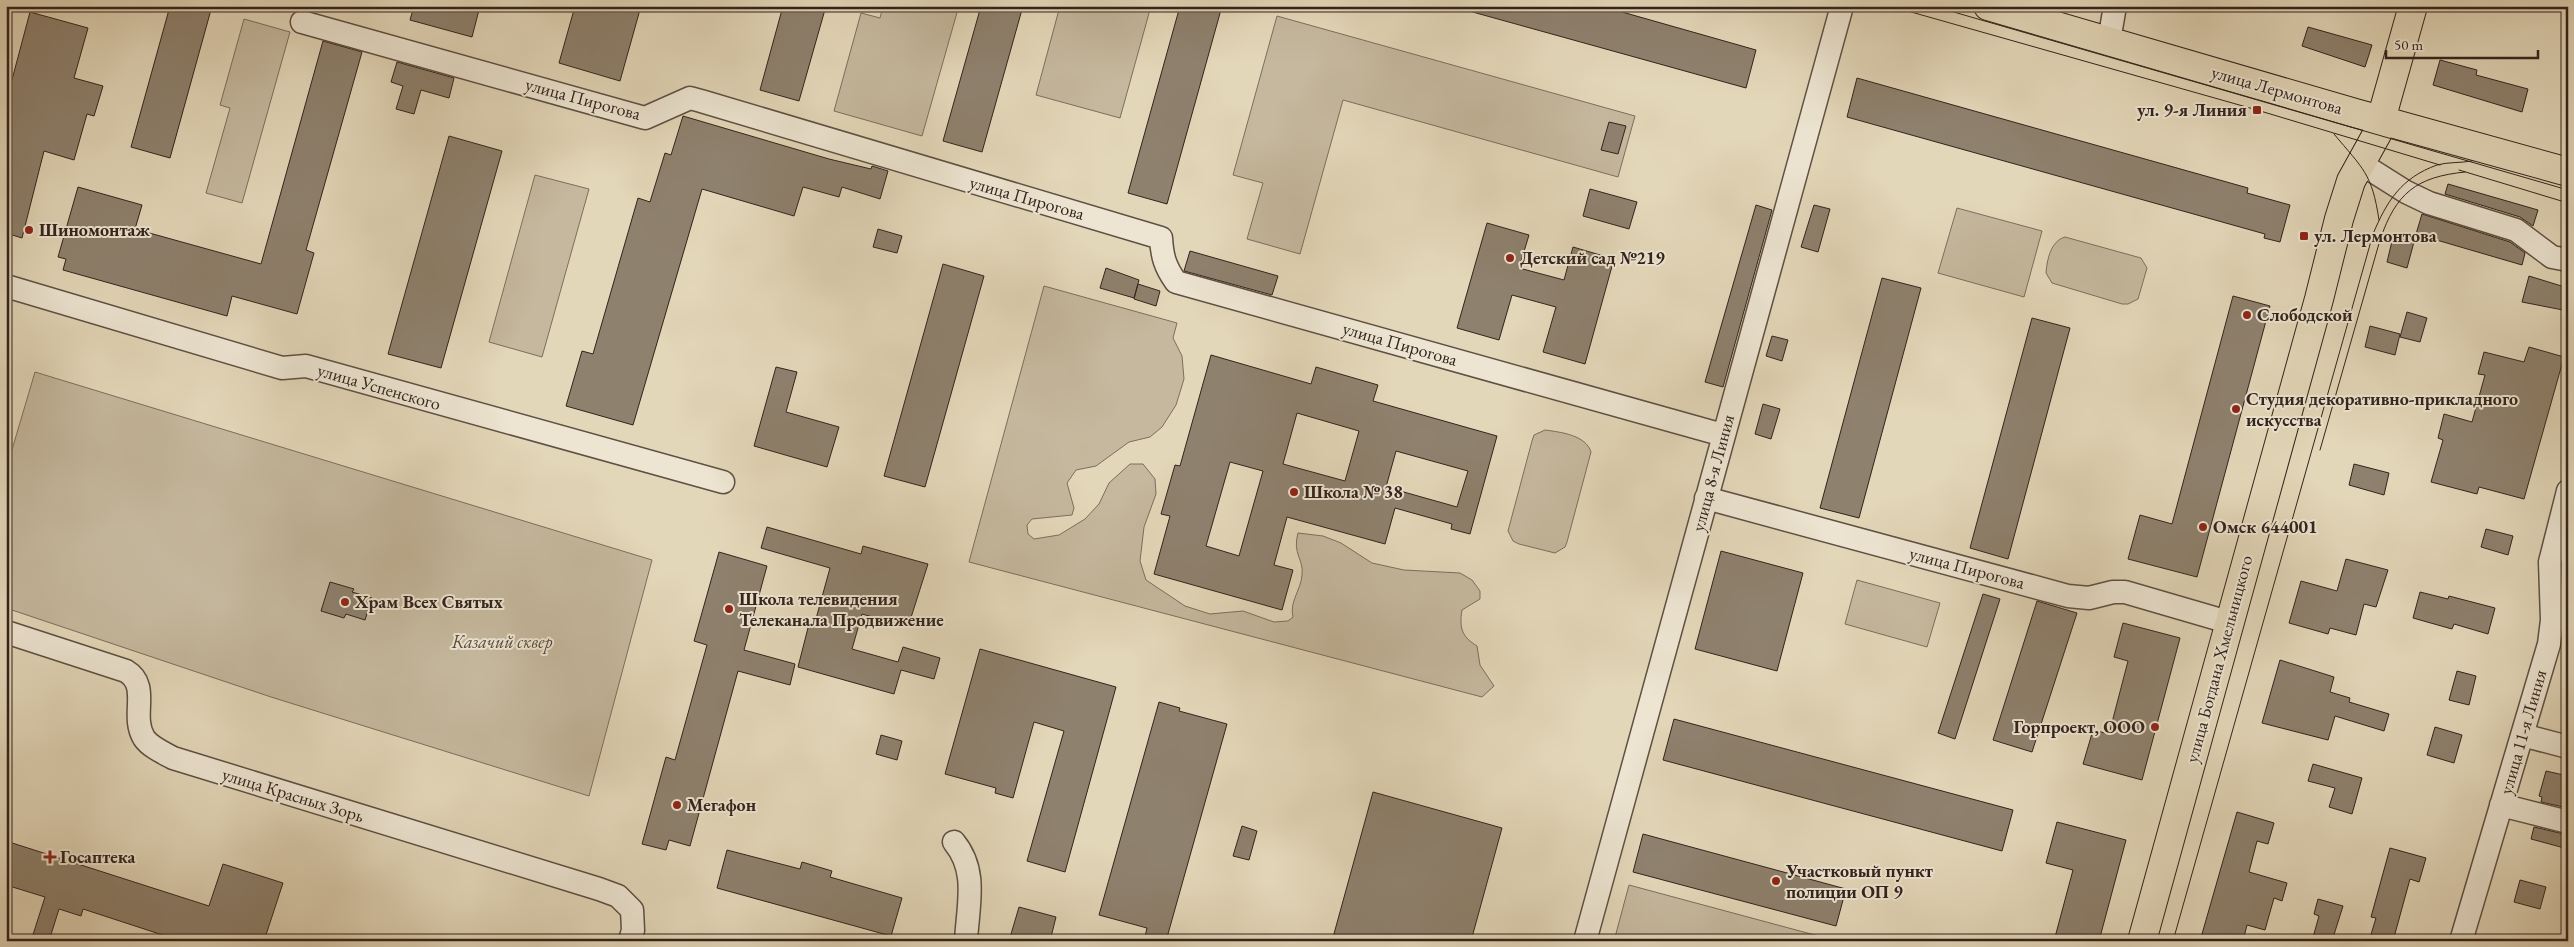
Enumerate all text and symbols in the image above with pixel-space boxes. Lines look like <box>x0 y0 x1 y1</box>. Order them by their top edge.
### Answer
scale bar <box>2386 28 2539 60</box>
text: 50 m <box>2394 35 2423 54</box>
street label: улица Лермонтова <box>2209 60 2346 119</box>
street label: улица Пирогова <box>523 72 644 125</box>
place label: ул. 9-я Линия <box>2137 98 2247 121</box>
marker: ул. 9-я Линия <box>2251 104 2263 116</box>
street label: улица Пирогова <box>967 170 1088 225</box>
place label: Шиномонтаж <box>39 218 150 241</box>
marker: Шиномонтаж <box>23 224 35 236</box>
place label: ул. Лермонтова <box>2314 224 2437 247</box>
marker: ул. Лермонтова <box>2298 230 2310 242</box>
place label: Детский сад №219 <box>1520 246 1665 269</box>
marker: Детский сад №219 <box>1504 252 1516 264</box>
place label: Слободской <box>2257 303 2353 326</box>
marker: Слободской <box>2241 309 2253 321</box>
street label: улица Пирогова <box>1340 316 1461 371</box>
street label: улица Успенского <box>315 358 444 415</box>
place label: Студия декоративно-прикладного искусства <box>2246 387 2518 431</box>
marker: Студия декоративно-прикладного искусства <box>2230 403 2242 415</box>
street label: улица 8-я Линия <box>1686 412 1739 534</box>
place label: Школа № 38 <box>1304 480 1403 503</box>
marker: Школа № 38 <box>1288 486 1300 498</box>
place label: Омск 644001 <box>2213 515 2318 538</box>
marker: Омск 644001 <box>2197 521 2209 533</box>
street label: улица Пирогова <box>1907 541 2028 594</box>
street label: улица Богдана Хмельницкого <box>2180 553 2257 765</box>
place label: Школа телевидения Телеканала Продвижение <box>739 587 944 631</box>
place label: Храм Всех Святых <box>354 590 503 613</box>
marker: Храм Всех Святых <box>339 596 351 608</box>
marker: Школа телевидения Телеканала Продвижение <box>723 603 735 615</box>
park label: Казачий сквер <box>451 630 552 654</box>
street label: улица 11-я Линия <box>2494 667 2551 797</box>
place label: Горпроект, ООО <box>2014 715 2145 738</box>
marker: Горпроект, ООО <box>2149 721 2161 733</box>
street label: улица Красных Зорь <box>219 762 367 827</box>
place label: Мегафон <box>687 793 757 816</box>
marker: Мегафон <box>671 799 683 811</box>
place label: Госаптека <box>60 845 135 868</box>
marker: Госаптека <box>44 851 56 863</box>
place label: Участковый пункт полиции ОП 9 <box>1785 859 1933 903</box>
marker: Участковый пункт полиции ОП 9 <box>1770 875 1782 887</box>

